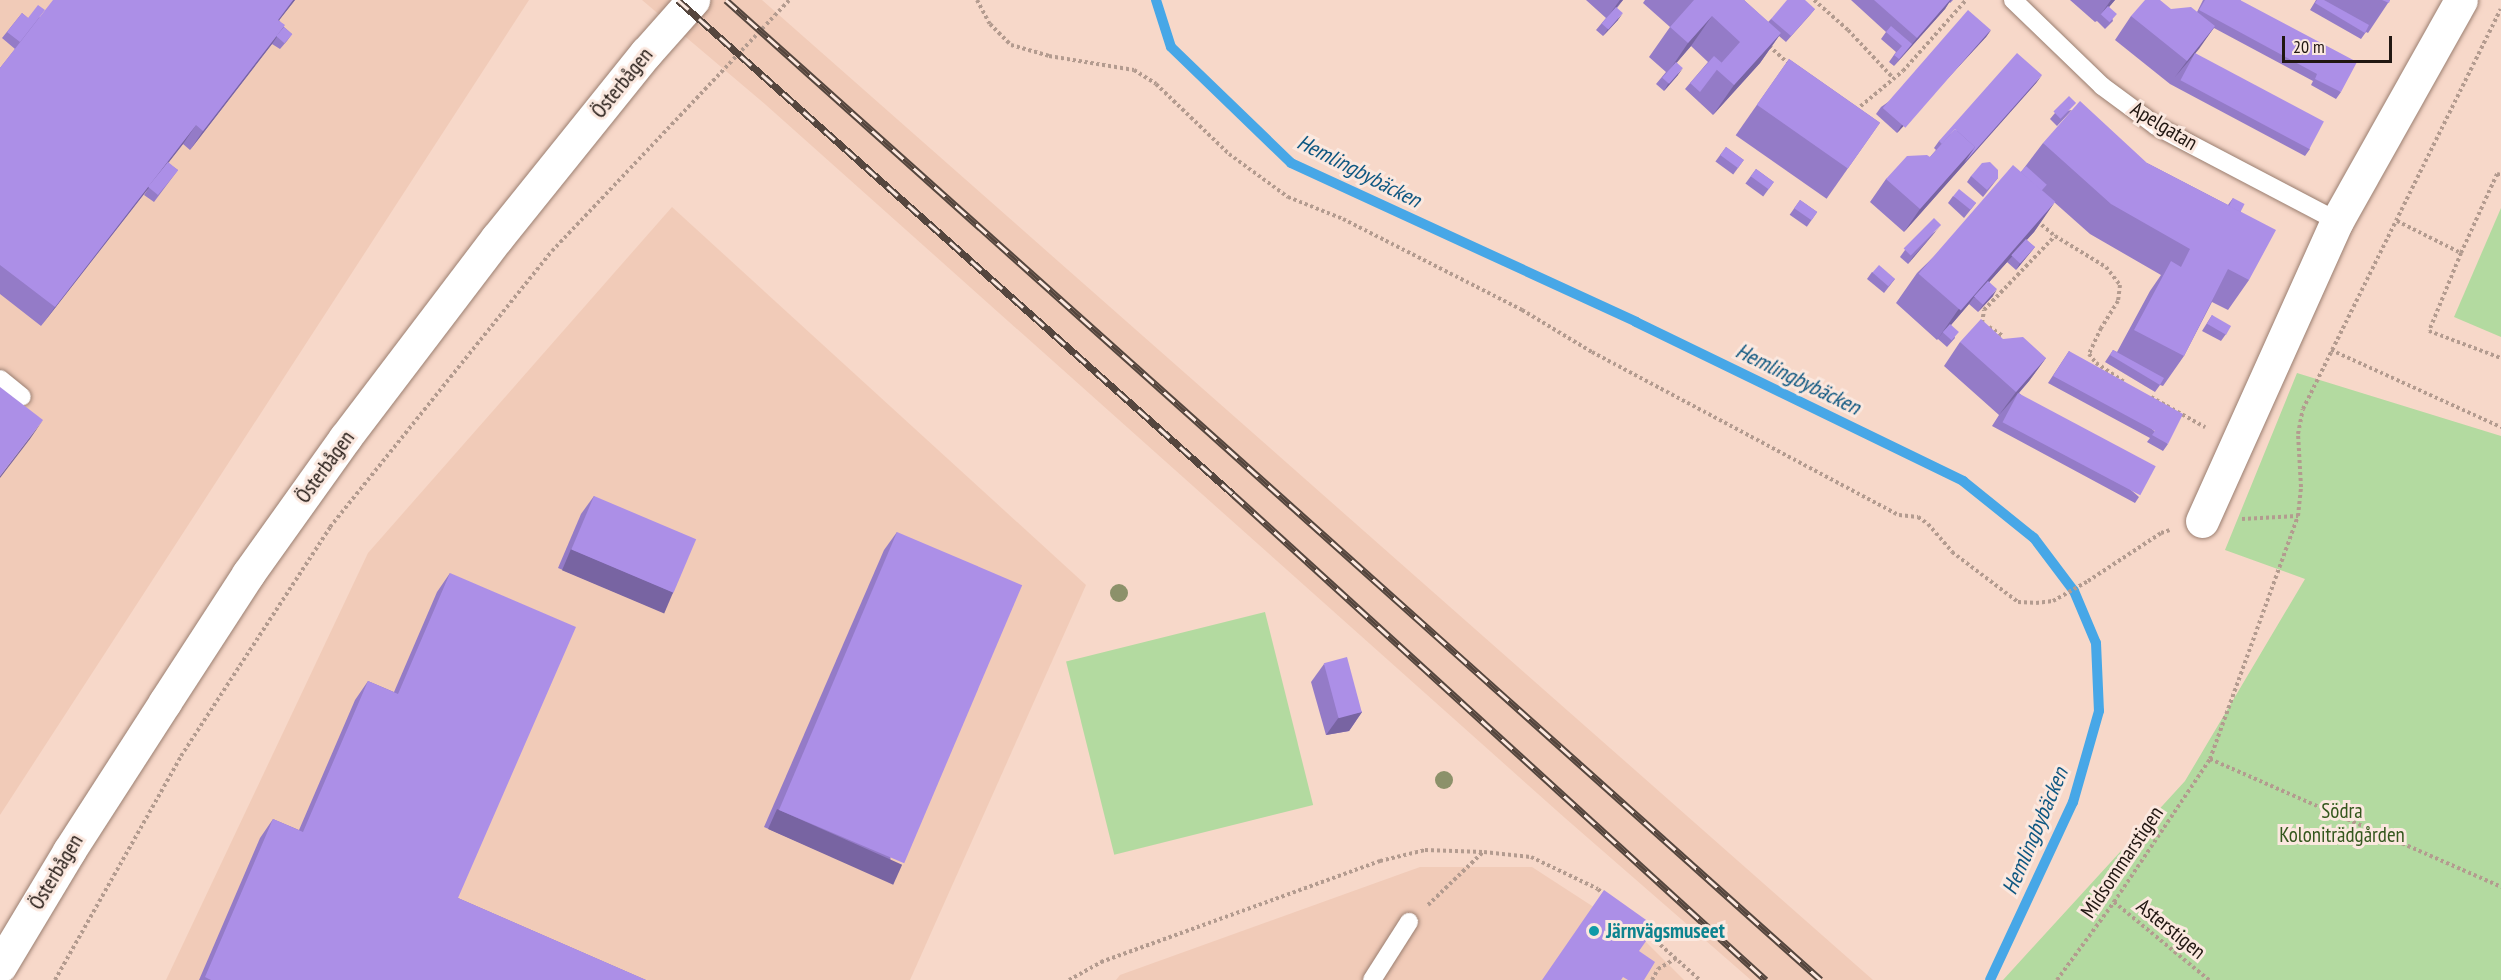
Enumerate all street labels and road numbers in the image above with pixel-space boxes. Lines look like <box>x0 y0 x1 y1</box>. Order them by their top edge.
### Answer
street label: Österbågen <box>586 43 658 123</box>
street label: Apelgatan <box>2126 96 2202 156</box>
street label: Österbågen <box>290 426 360 508</box>
street label: Midsommarstigen <box>2075 801 2169 923</box>
street label: Österbågen <box>24 830 88 914</box>
street label: Asterstigen <box>2131 894 2211 964</box>

